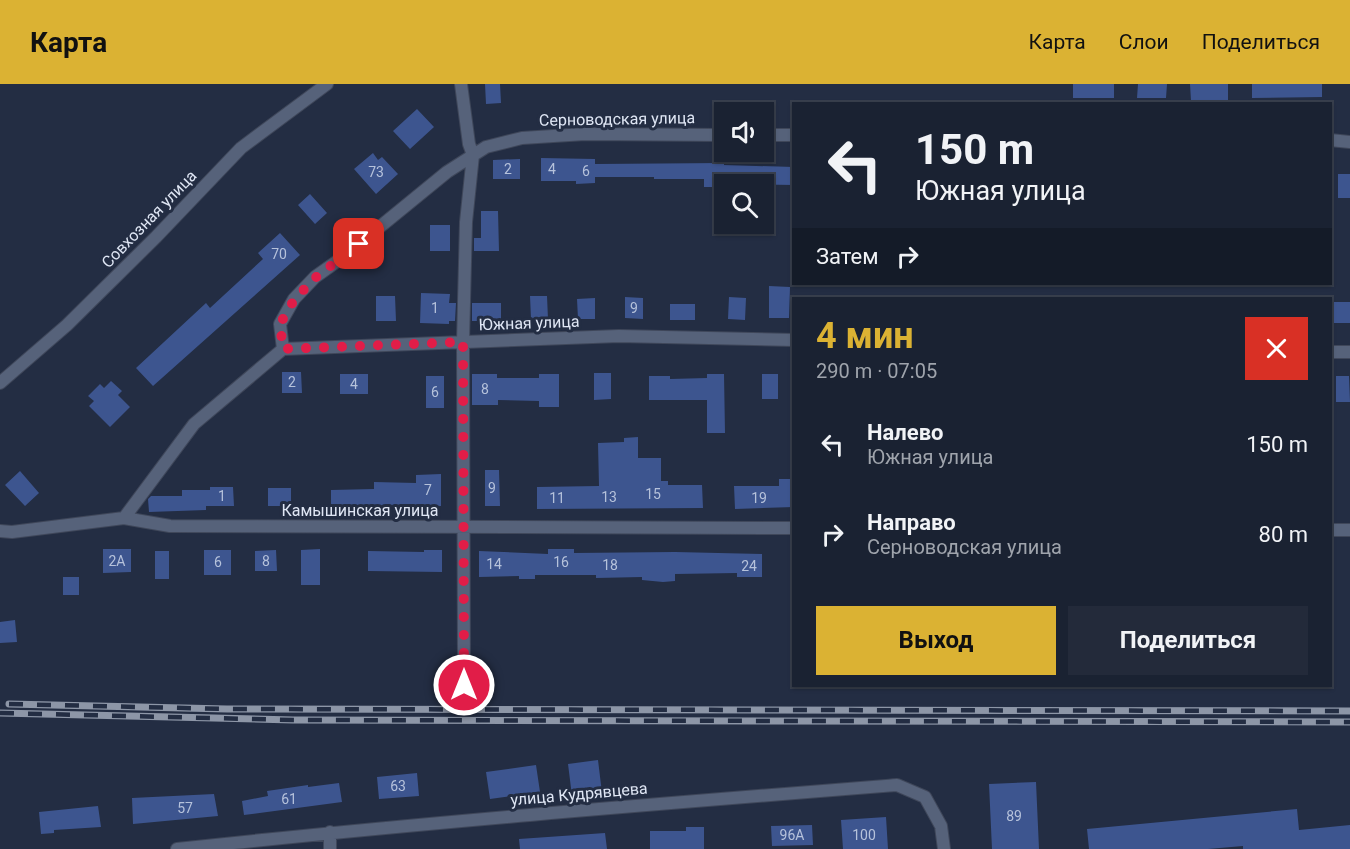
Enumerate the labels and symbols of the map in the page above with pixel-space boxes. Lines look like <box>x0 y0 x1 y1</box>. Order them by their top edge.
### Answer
street label: Серноводская улица <box>539 108 695 130</box>
house number: 2 <box>504 161 512 177</box>
house number: 4 <box>548 161 556 177</box>
house number: 6 <box>582 163 590 179</box>
house number: 73 <box>368 164 384 180</box>
street label: Совхозная улица <box>98 166 200 272</box>
pin <box>333 218 384 269</box>
house number: 70 <box>271 246 287 262</box>
house number: 1 <box>431 300 439 316</box>
house number: 9 <box>630 300 638 316</box>
street label: Южная улица <box>478 312 580 334</box>
house number: 2 <box>288 374 296 390</box>
house number: 4 <box>350 376 358 392</box>
house number: 8 <box>481 381 489 397</box>
house number: 6 <box>431 384 439 400</box>
house number: 9 <box>488 480 496 496</box>
house number: 7 <box>424 482 432 498</box>
house number: 15 <box>645 486 661 502</box>
house number: 1 <box>218 488 226 504</box>
house number: 13 <box>601 489 617 505</box>
house number: 11 <box>549 490 565 506</box>
house number: 19 <box>751 490 767 506</box>
street label: Камышинская улица <box>281 501 439 520</box>
house number: 2А <box>108 553 126 569</box>
house number: 8 <box>262 553 270 569</box>
house number: 6 <box>214 554 222 570</box>
house number: 16 <box>553 554 569 570</box>
house number: 14 <box>486 556 502 572</box>
house number: 18 <box>602 557 618 573</box>
house number: 24 <box>741 558 757 574</box>
position arrow <box>432 653 496 717</box>
house number: 63 <box>390 778 406 794</box>
street label: улица Кудрявцева <box>510 779 648 809</box>
house number: 61 <box>281 791 297 807</box>
house number: 57 <box>177 800 193 816</box>
house number: 89 <box>1006 808 1022 824</box>
house number: 96А <box>780 827 804 843</box>
house number: 100 <box>852 827 876 843</box>

